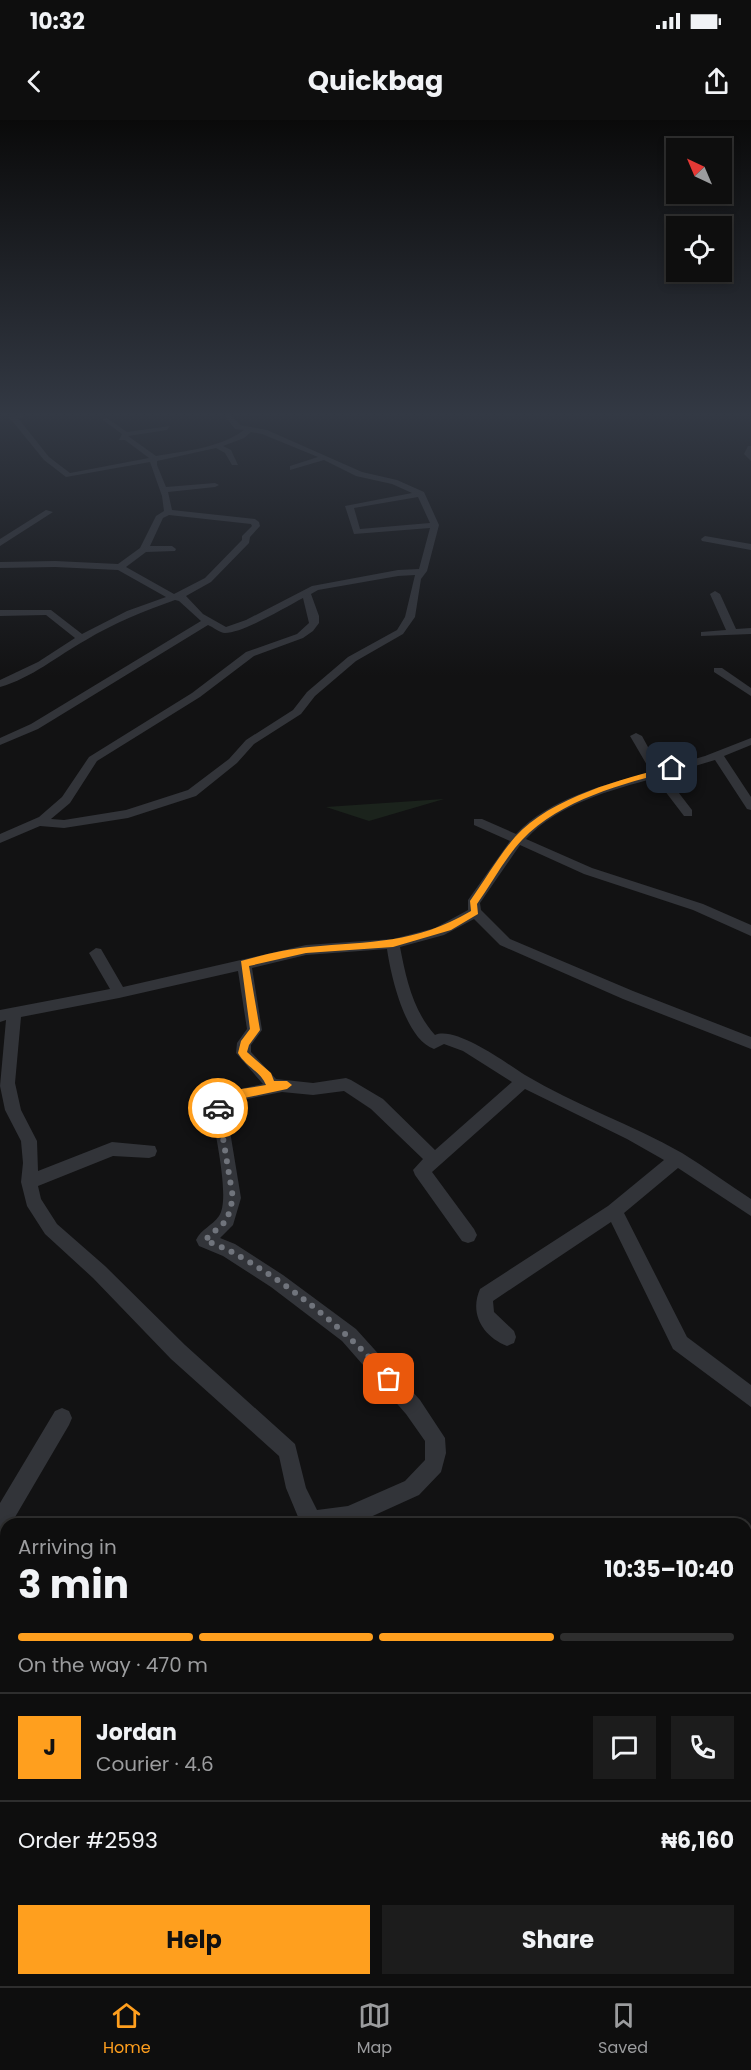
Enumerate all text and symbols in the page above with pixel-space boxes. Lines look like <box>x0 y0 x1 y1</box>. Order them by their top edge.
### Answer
text: 10:32 <box>30 6 85 37</box>
text: Quickbag <box>308 62 443 99</box>
icon: back <box>18 65 51 98</box>
icon: share <box>700 65 733 98</box>
north arrow <box>666 138 732 204</box>
map controls <box>666 138 732 282</box>
button: locate <box>666 216 732 282</box>
pin <box>646 742 697 793</box>
icon: home <box>655 751 688 784</box>
courier <box>188 1078 248 1138</box>
icon: car <box>202 1092 235 1125</box>
pin <box>363 1353 414 1404</box>
icon: bag <box>372 1362 405 1395</box>
text: Arriving in <box>18 1533 117 1561</box>
text: 10:35–10:40 <box>604 1554 734 1585</box>
text: 3 min <box>18 1557 129 1612</box>
text: On the way · 470 m <box>18 1651 208 1679</box>
button: chat <box>593 1716 656 1779</box>
button: phone <box>671 1716 734 1779</box>
text: Jordan <box>96 1717 177 1748</box>
text: J <box>43 1732 56 1763</box>
text: Courier · 4.6 <box>96 1750 214 1778</box>
text: Order #2593 <box>18 1825 158 1856</box>
text: ₦6,160 <box>661 1825 734 1856</box>
button: Help <box>18 1905 370 1974</box>
button: Share <box>382 1905 734 1974</box>
tab: Home <box>103 1999 151 2060</box>
tab: Map <box>357 1999 392 2060</box>
tab: Saved <box>598 1999 648 2060</box>

